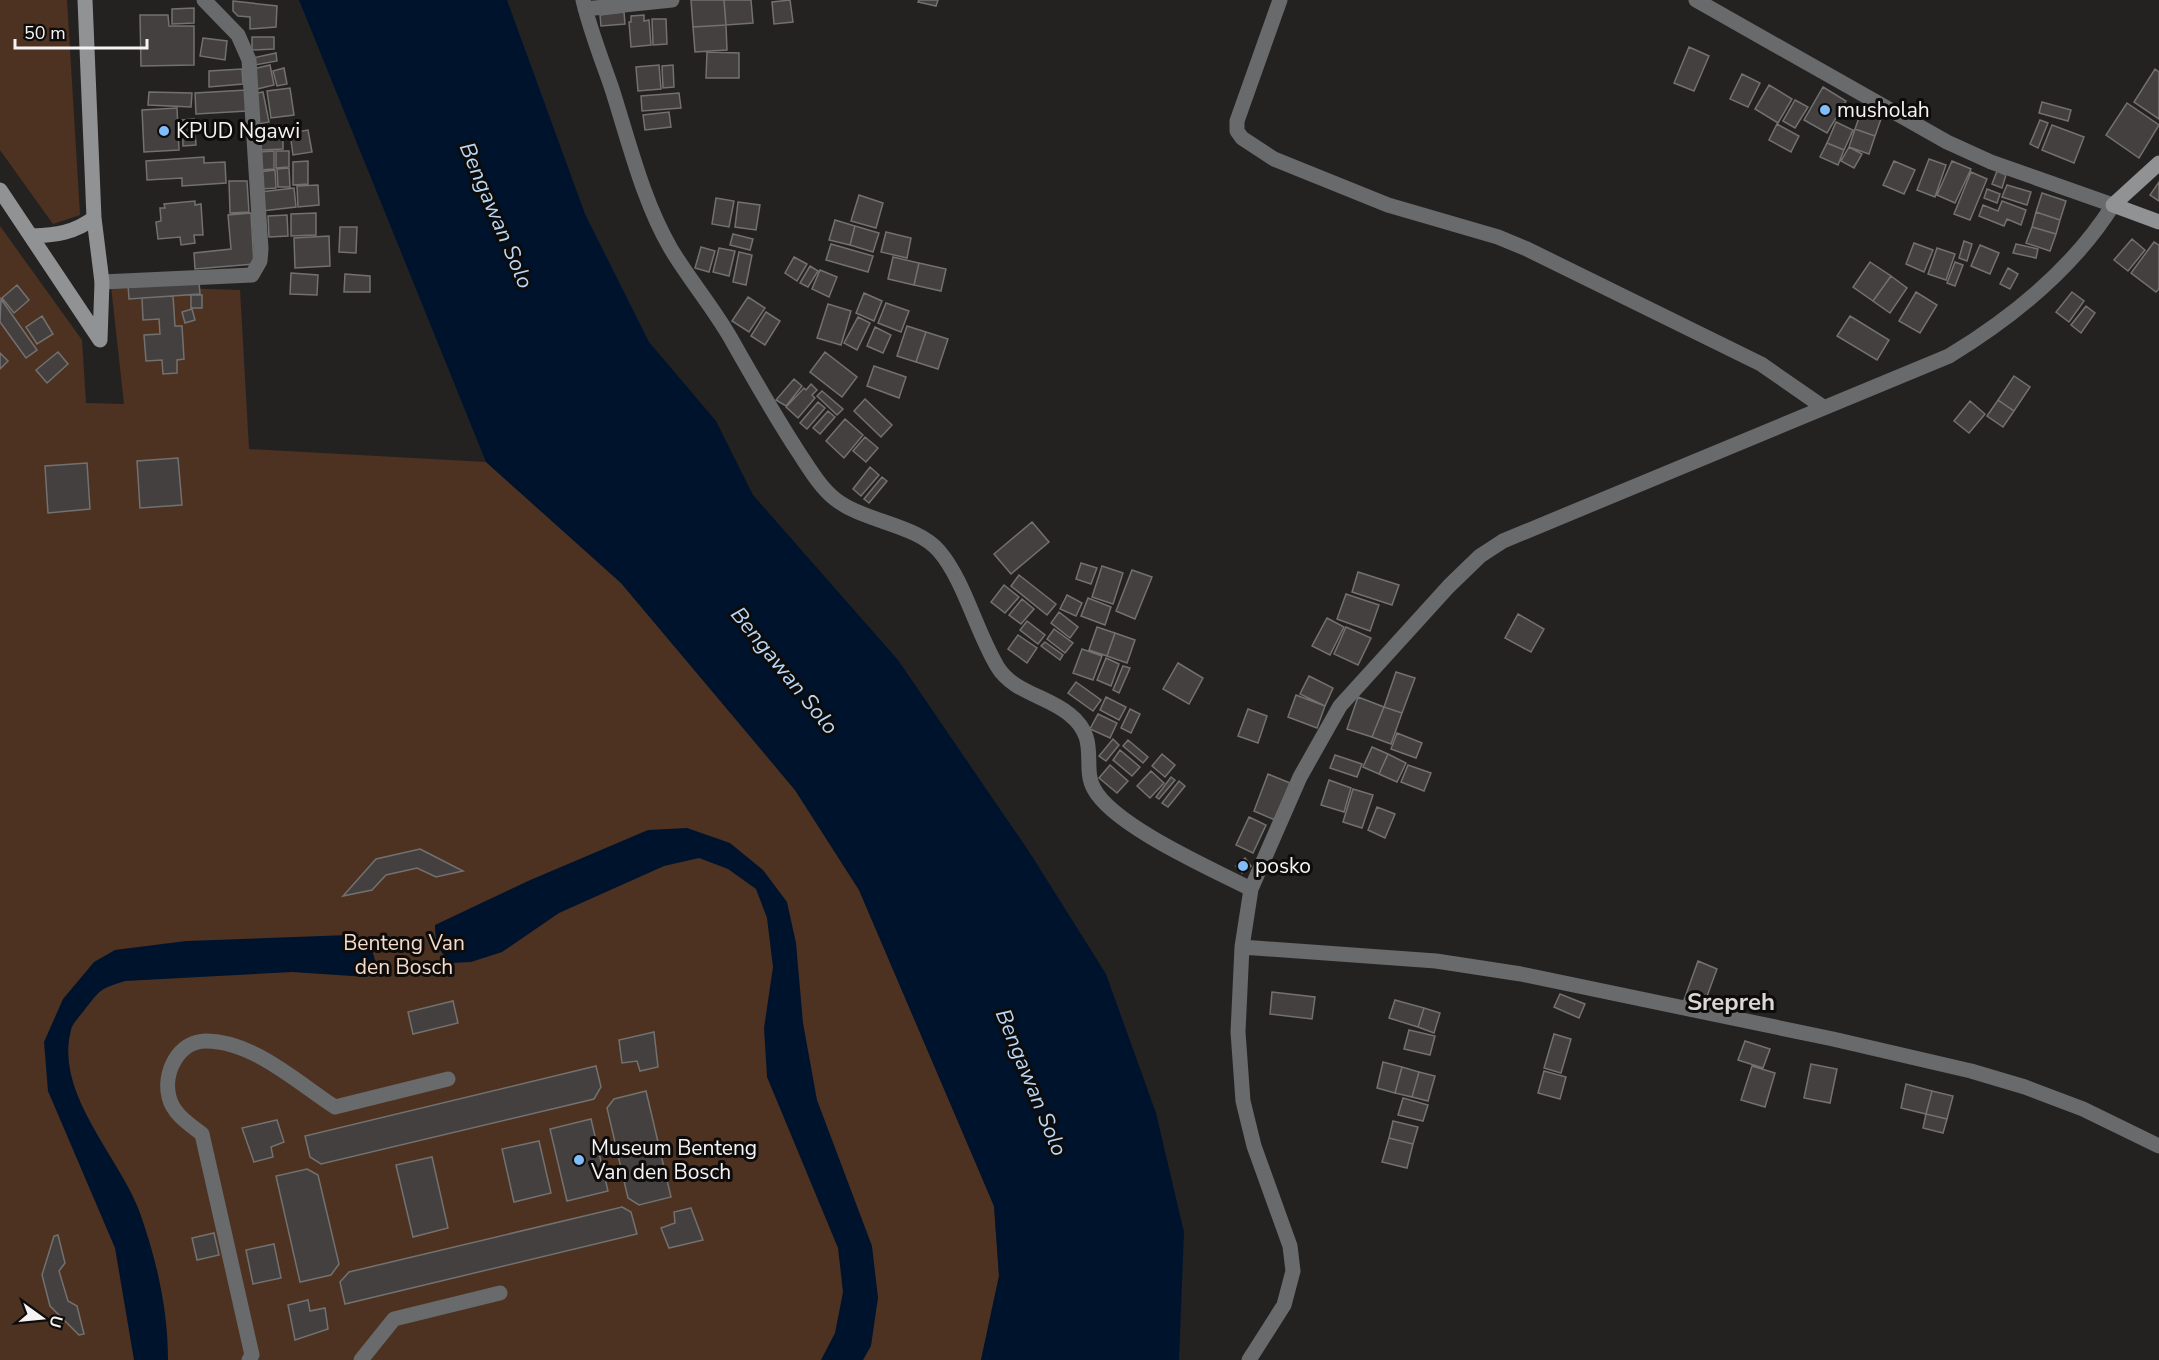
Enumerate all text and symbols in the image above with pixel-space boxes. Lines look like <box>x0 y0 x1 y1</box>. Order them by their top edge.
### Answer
scale bar <box>15 12 147 50</box>
text: 50 m <box>24 21 66 45</box>
place label: musholah <box>1837 96 1930 124</box>
marker: musholah <box>1818 103 1832 117</box>
place label: KPUD Ngawi <box>176 117 300 145</box>
marker: KPUD Ngawi <box>157 124 171 138</box>
water label: Bengawan Solo <box>452 138 540 293</box>
water label: Bengawan Solo <box>723 601 845 741</box>
place label: posko <box>1255 852 1311 880</box>
marker: posko <box>1236 859 1250 873</box>
park label: Benteng Van den Bosch <box>343 929 465 981</box>
district label: Srepreh <box>1687 986 1775 1018</box>
water label: Bengawan Solo <box>988 1004 1074 1160</box>
place label: Museum Benteng Van den Bosch <box>590 1134 757 1186</box>
marker: Museum Benteng Van den Bosch <box>572 1153 586 1167</box>
north arrow <box>12 1288 72 1348</box>
text: U <box>43 1313 68 1330</box>

